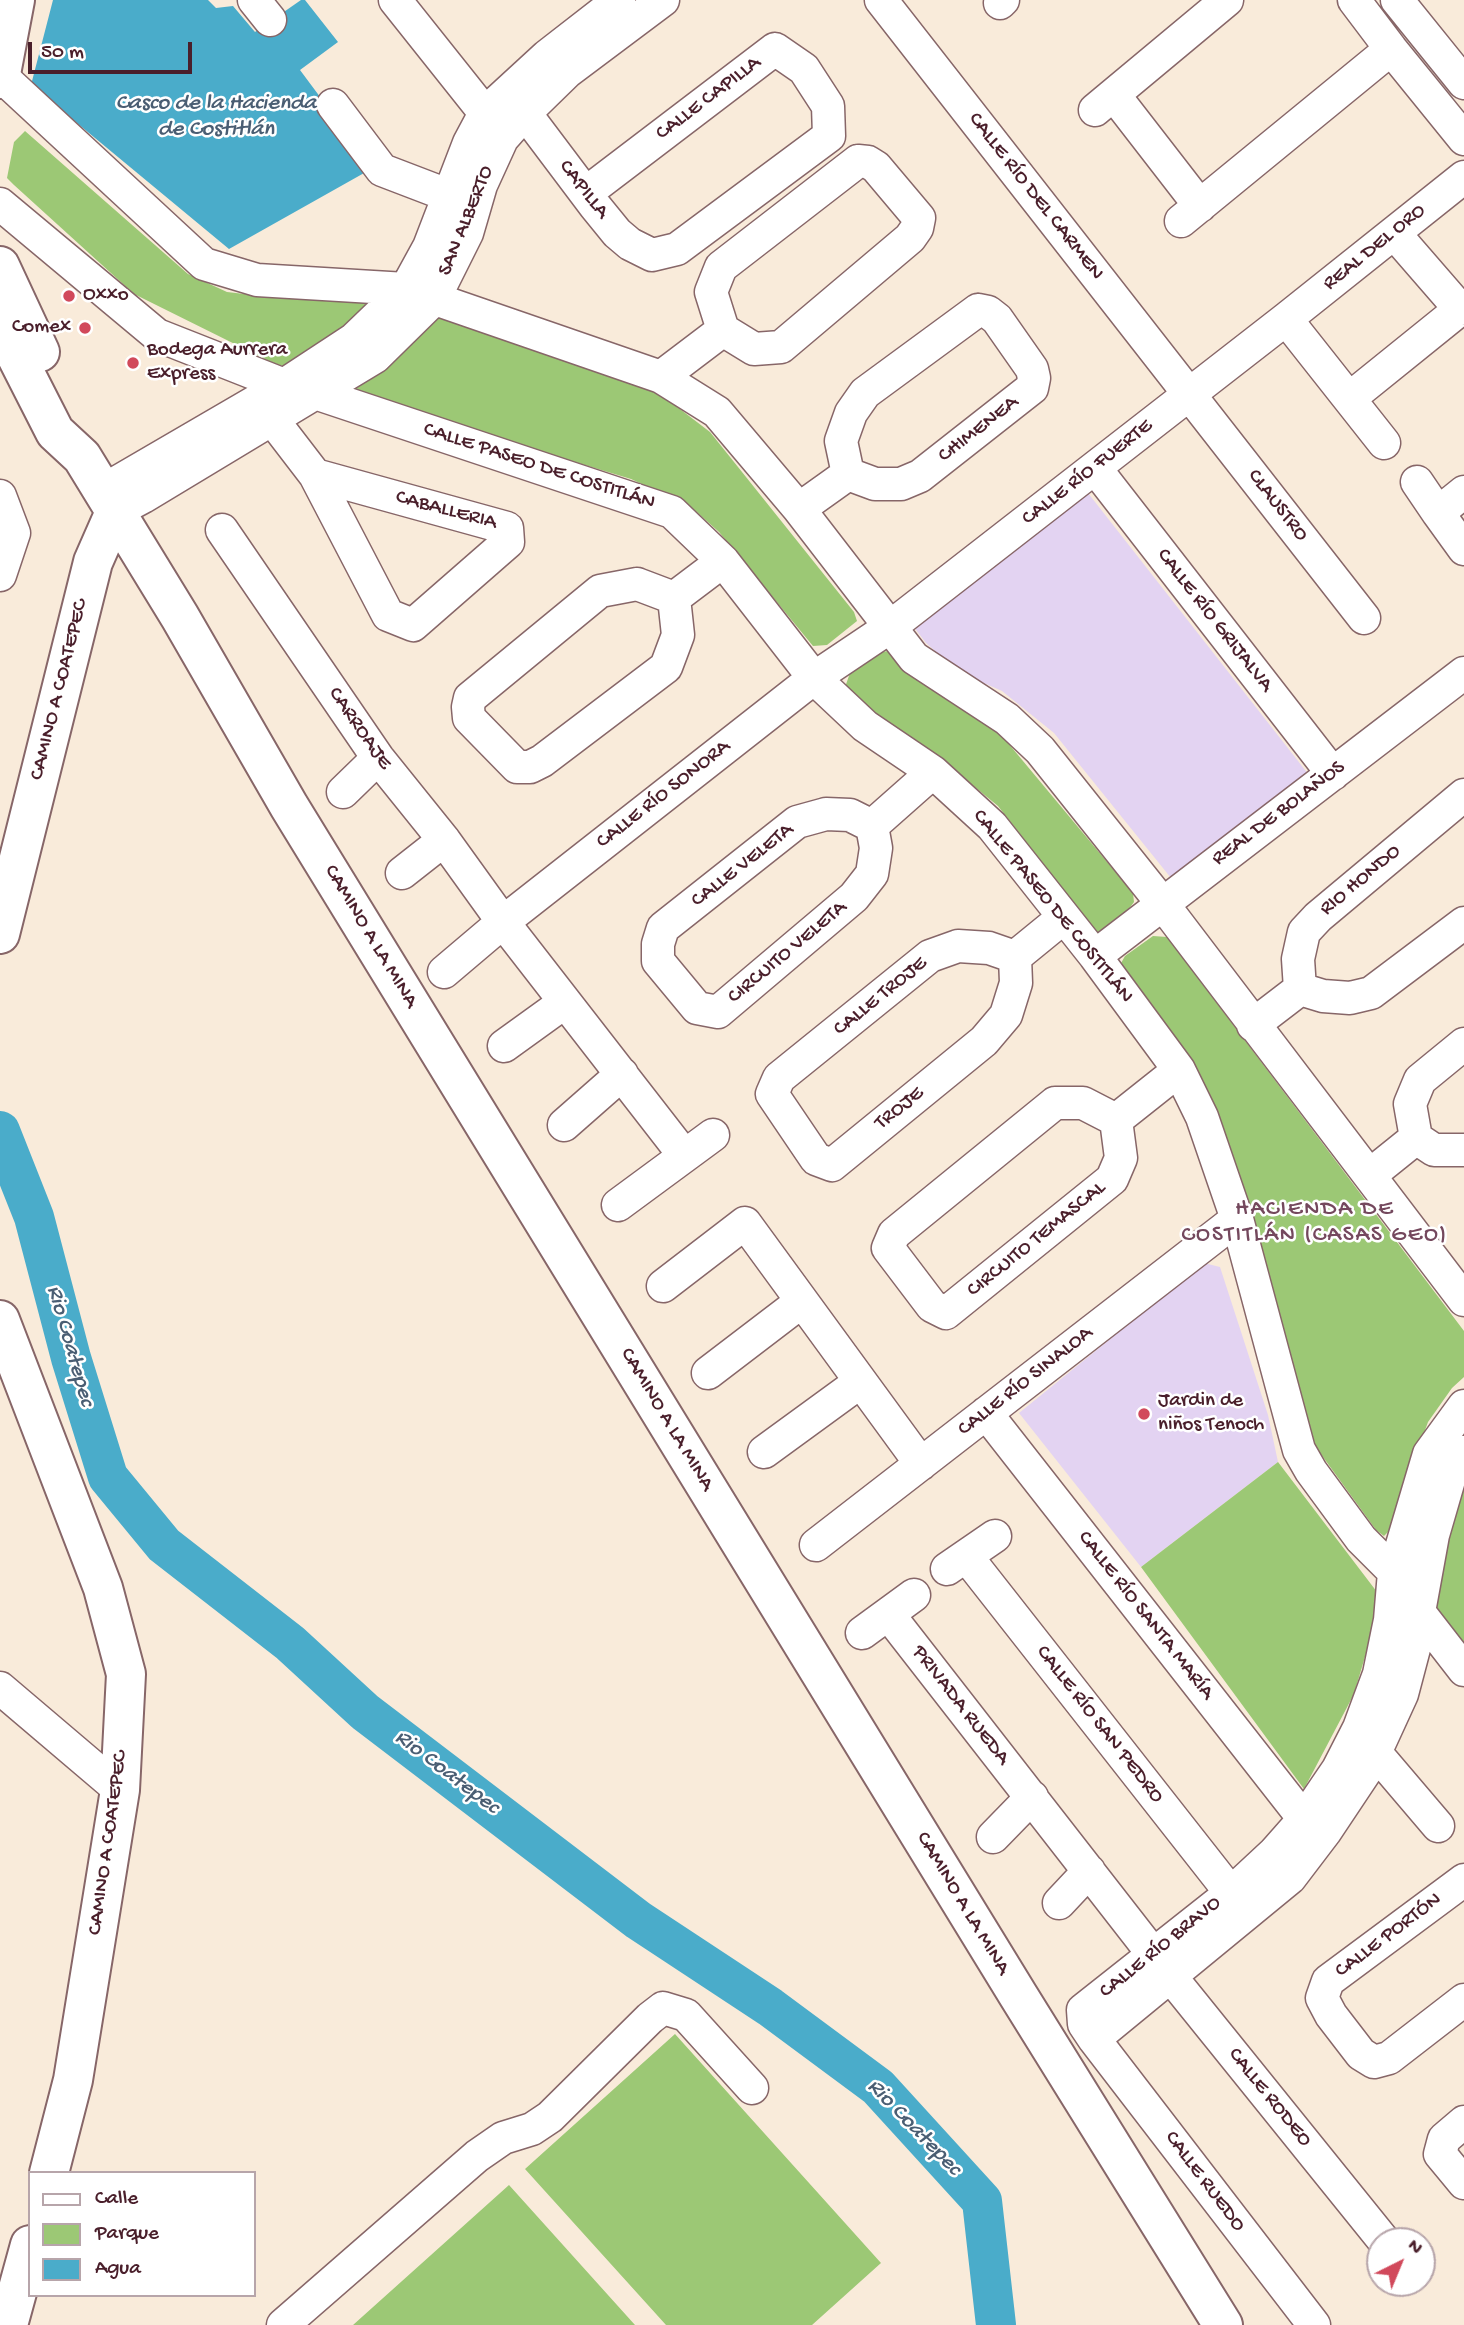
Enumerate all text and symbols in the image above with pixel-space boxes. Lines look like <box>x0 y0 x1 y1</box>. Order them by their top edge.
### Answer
scale bar <box>32 28 196 72</box>
text: 50 m <box>41 41 84 66</box>
street label: CALLE CAPILLA <box>651 51 767 147</box>
water label: Casco de la Hacienda de Costitlán <box>116 90 316 144</box>
street label: CALLE RÍO DEL CARMEN <box>962 108 1108 286</box>
street label: CAPILLA <box>552 155 614 225</box>
street label: SAN ALBERTO <box>434 162 500 280</box>
street label: REAL DEL ORO <box>1319 199 1431 297</box>
place label: Oxxo <box>83 283 129 309</box>
marker: Oxxo <box>61 288 77 304</box>
place label: Comex <box>12 315 71 341</box>
marker: Comex <box>77 320 93 336</box>
place label: Bodega Aurrera Express <box>147 338 287 388</box>
marker: Bodega Aurrera Express <box>125 355 141 371</box>
street label: CHIMENEA <box>934 391 1024 469</box>
street label: CALLE RÍO FUERTE <box>1018 414 1158 532</box>
street label: CALLE PASEO DE COSTITLÁN <box>420 418 658 516</box>
street label: CLAUSTRO <box>1241 465 1313 547</box>
street label: CABALLERIA <box>393 485 499 537</box>
street label: CALLE RÍO GRIJALVA <box>1150 544 1278 698</box>
street label: CAMINO A COATEPEC <box>25 597 95 783</box>
street label: CARROAJE <box>321 683 397 775</box>
street label: CALLE RÍO SONORA <box>592 735 736 855</box>
street label: REAL DE BOLAÑOS <box>1207 756 1351 872</box>
street label: CALLE PASEO DE COSTITLÁN <box>966 805 1138 1009</box>
street label: CALLE VELETA <box>687 818 799 914</box>
street label: RIO HONDO <box>1315 840 1407 922</box>
street label: CAMINO A LA MINA <box>317 861 423 1013</box>
street label: CIRCUITO VELETA <box>723 896 853 1010</box>
street label: CALLE TROJE <box>829 952 933 1042</box>
street label: TROJE <box>870 1082 930 1136</box>
street label: CIRCUITO TEMASCAL <box>963 1176 1111 1304</box>
district label: HACIENDA DE COSTITLÁN (CASAS GEO) <box>1184 1196 1446 1250</box>
water label: Rio Coatepec <box>39 1283 99 1409</box>
street label: CALLE RÍO SINALOA <box>953 1321 1099 1443</box>
street label: CAMINO A LA MINA <box>613 1344 719 1496</box>
place label: Jardin de niños Tenoch <box>1158 1389 1264 1439</box>
marker: Jardin de niños Tenoch <box>1136 1406 1152 1422</box>
street label: CALLE RÍO SANTA MARÍA <box>1071 1526 1219 1706</box>
street label: PRIVADA RUEDA <box>905 1641 1015 1771</box>
street label: CALLE RÍO SAN PEDRO <box>1029 1641 1169 1809</box>
water label: Rio Coatepec <box>388 1725 504 1821</box>
street label: CAMINO A COATEPEC <box>84 1749 134 1937</box>
street label: CAMINO A LA MINA <box>909 1828 1015 1980</box>
street label: CALLE PORTÓN <box>1331 1888 1447 1984</box>
street label: CALLE RÍO BRAVO <box>1095 1891 1227 2005</box>
street label: CALLE RODEO <box>1221 2043 1317 2153</box>
water label: Rio Coatepec <box>860 2074 966 2182</box>
street label: CALLE RUEDO <box>1158 2127 1250 2237</box>
legend <box>28 2171 256 2297</box>
text: Calle <box>95 2187 138 2212</box>
text: Parque <box>95 2222 159 2247</box>
north arrow <box>1366 2227 1436 2297</box>
text: N <box>1402 2235 1427 2260</box>
text: Agua <box>95 2257 141 2282</box>

